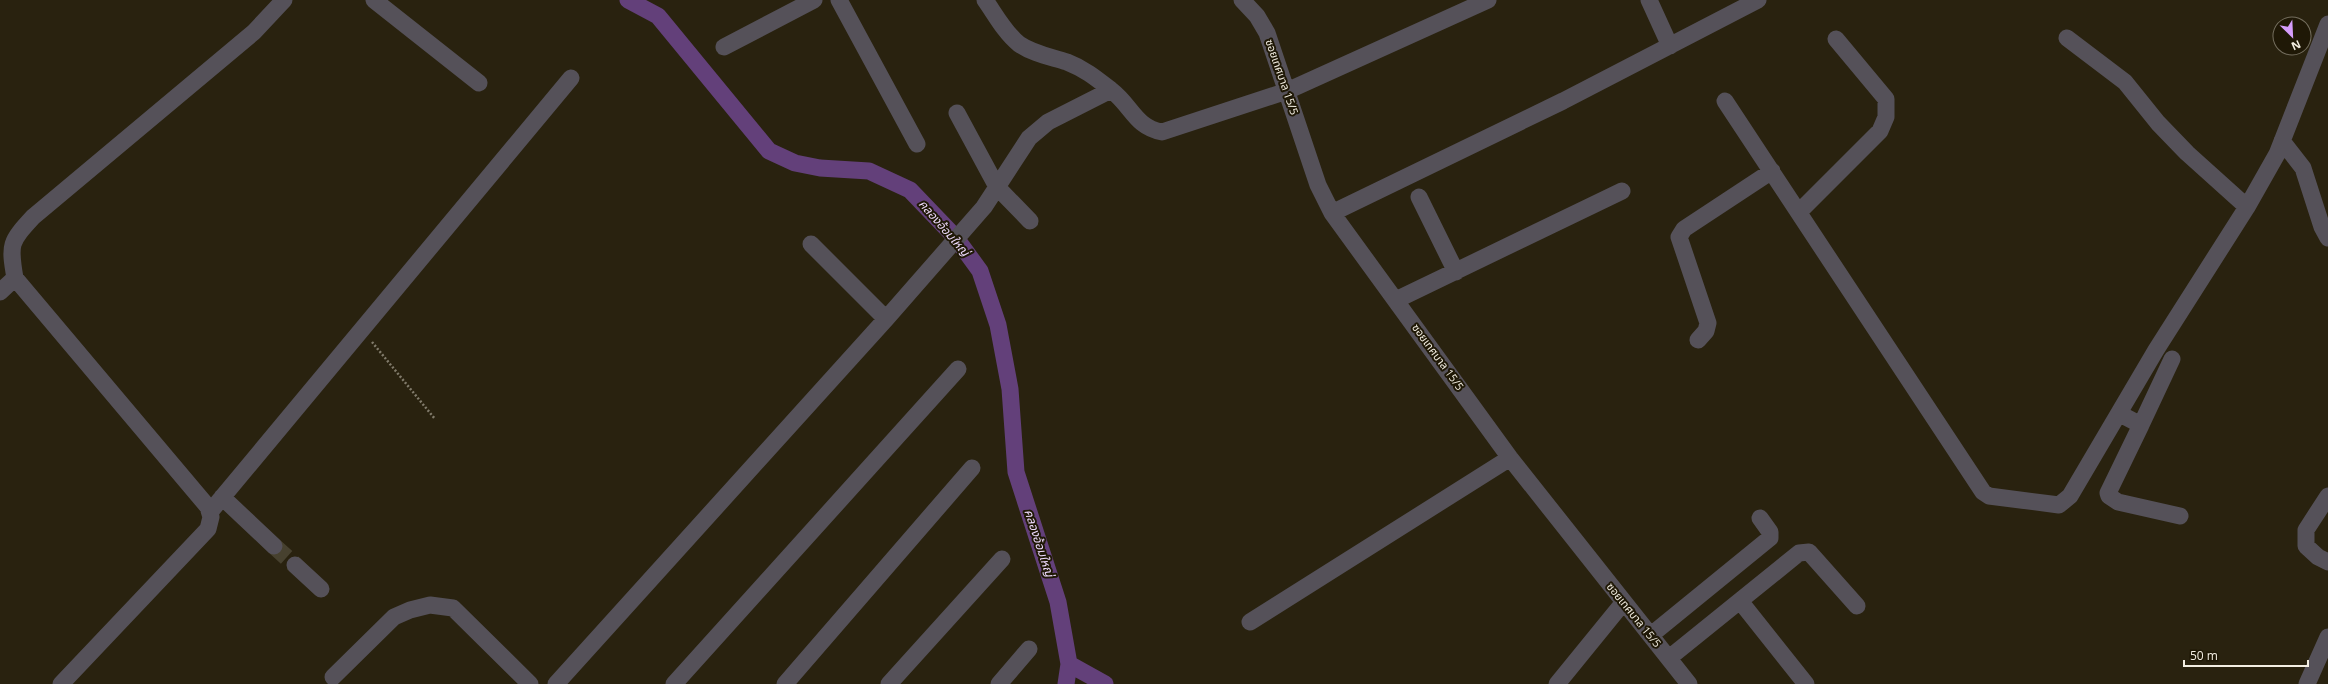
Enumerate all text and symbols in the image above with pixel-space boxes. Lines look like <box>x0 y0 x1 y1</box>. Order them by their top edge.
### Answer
north arrow <box>2272 16 2312 56</box>
street label: ซอยเทศบาล 15/5 <box>1263 37 1302 117</box>
text: N <box>2289 37 2303 54</box>
water label: คลองอ้อมใหญ่ <box>915 196 975 261</box>
street label: ซอยเทศบาล 15/5 <box>1409 320 1468 393</box>
water label: คลองอ้อมใหญ่ <box>1021 507 1059 581</box>
street label: ซอยเทศบาล 15/5 <box>1604 579 1665 650</box>
scale bar <box>2184 642 2308 668</box>
text: 50 m <box>2190 647 2218 664</box>

